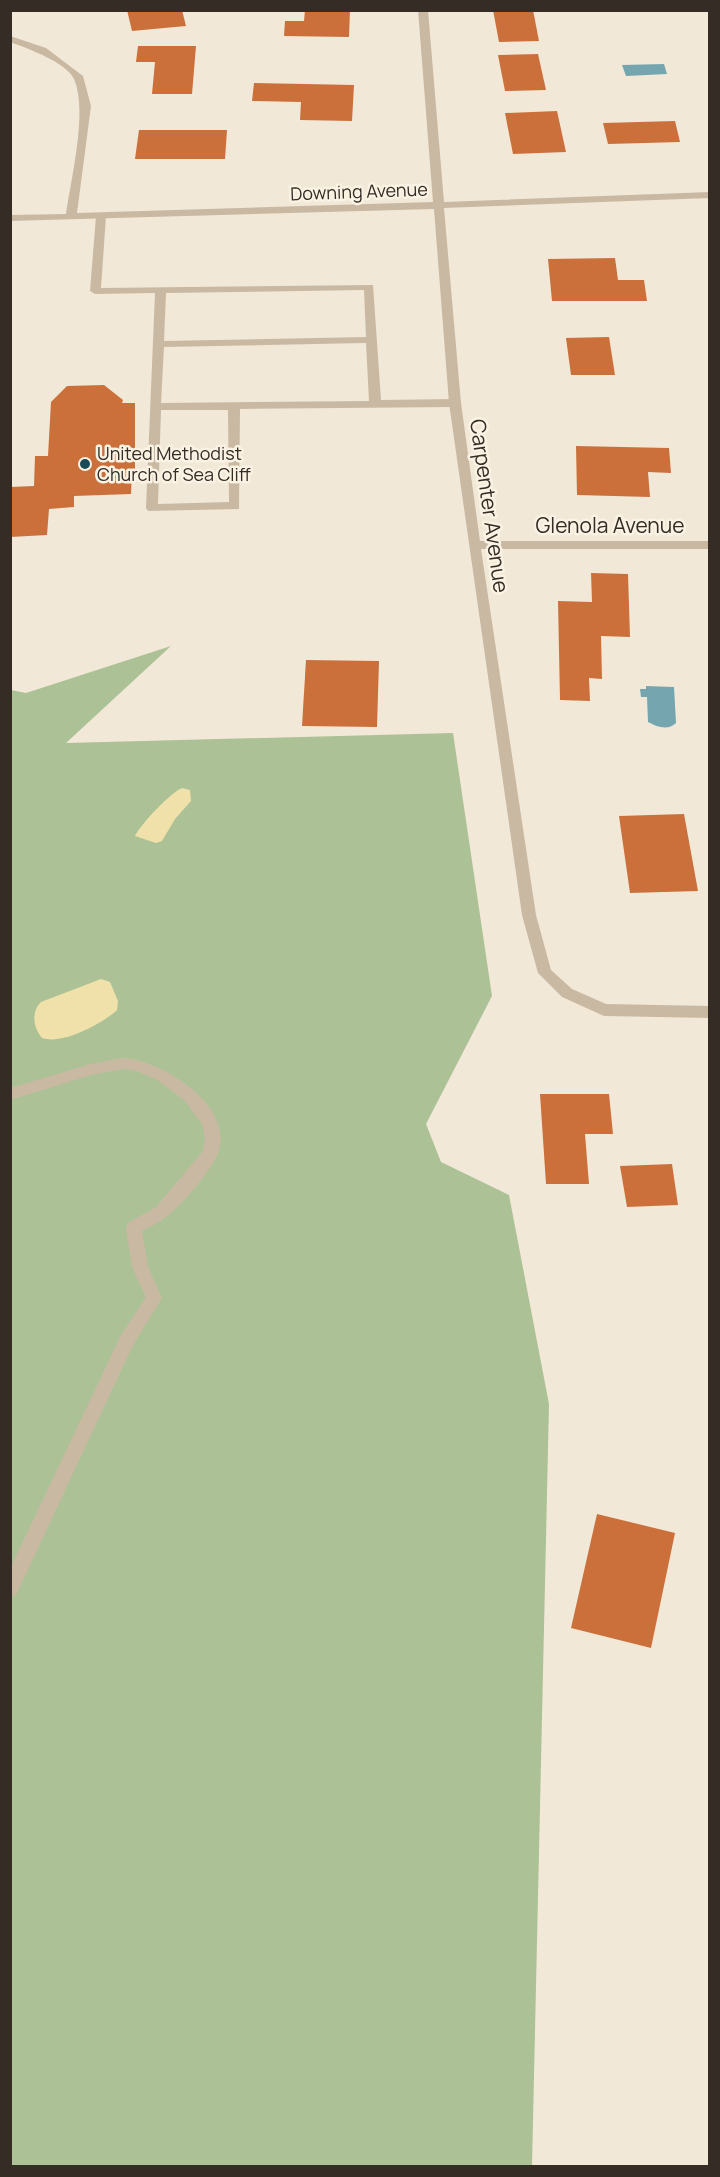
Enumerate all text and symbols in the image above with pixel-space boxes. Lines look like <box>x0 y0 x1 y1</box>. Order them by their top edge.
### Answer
street label: Downing Avenue <box>290 177 428 205</box>
street label: Carpenter Avenue <box>464 417 516 594</box>
place label: United Methodist Church of Sea Cliff <box>97 441 251 486</box>
marker: United Methodist Church of Sea Cliff <box>78 457 92 471</box>
street label: Glenola Avenue <box>535 511 685 539</box>

